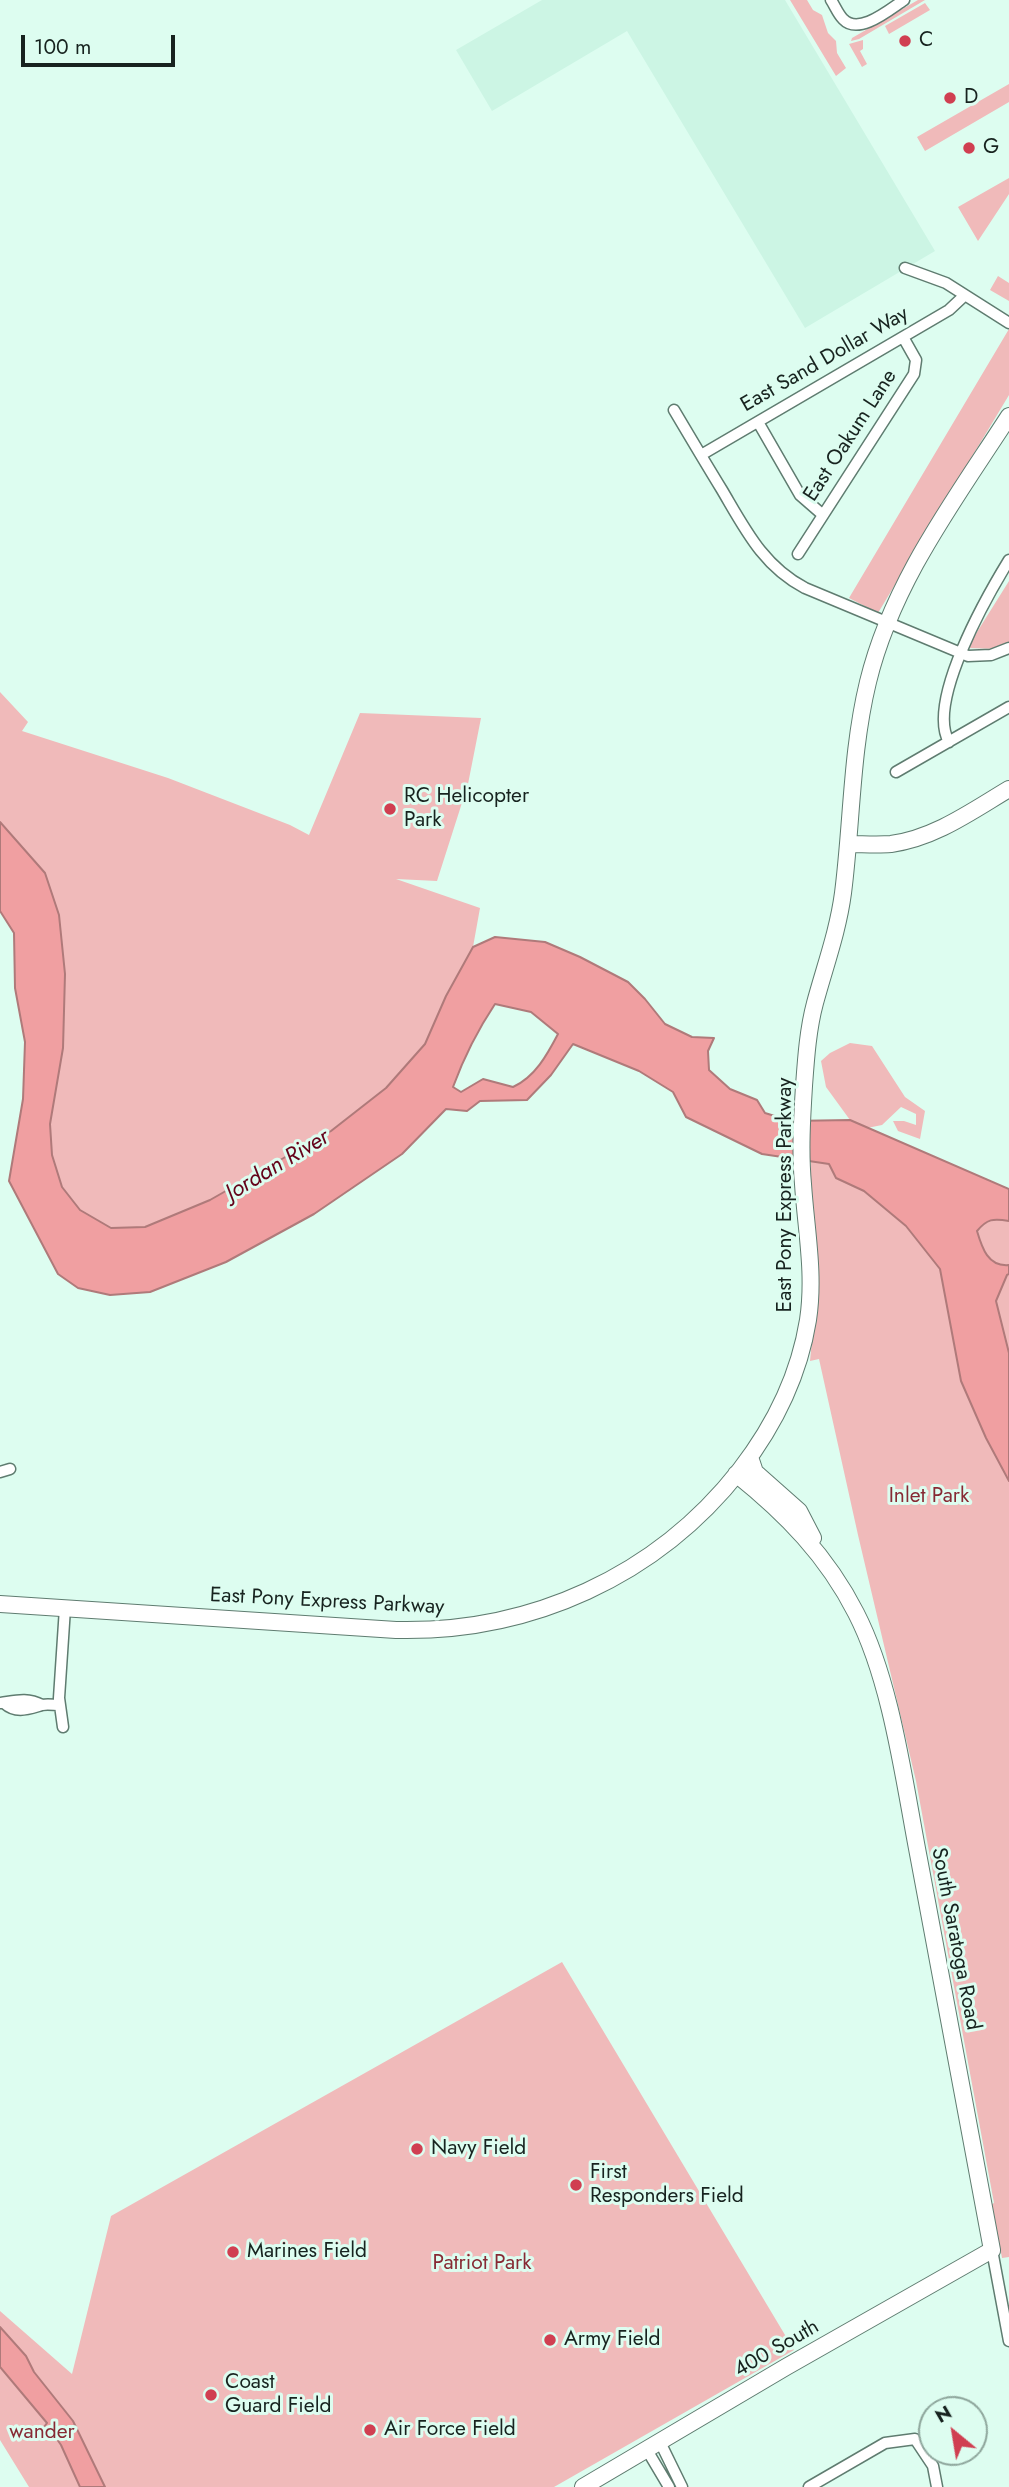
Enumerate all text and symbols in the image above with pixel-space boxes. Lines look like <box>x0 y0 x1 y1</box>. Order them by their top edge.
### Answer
scale bar <box>24 21 178 65</box>
place label: C <box>919 28 933 54</box>
text: 100 m <box>34 32 91 62</box>
marker: C <box>897 33 913 49</box>
place label: D <box>964 85 978 111</box>
marker: D <box>942 90 958 106</box>
place label: G <box>983 135 999 161</box>
marker: G <box>961 140 977 156</box>
street label: East Sand Dollar Way <box>737 302 913 418</box>
street label: East Oakum Lane <box>799 365 903 507</box>
place label: RC Helicopter Park <box>404 784 529 834</box>
marker: RC Helicopter Park <box>382 801 398 817</box>
street label: East Pony Express Parkway <box>773 1078 799 1312</box>
water label: Jordan River <box>221 1124 335 1208</box>
park label: Inlet Park <box>889 1484 969 1510</box>
street label: East Pony Express Parkway <box>209 1583 445 1621</box>
street label: South Saratoga Road <box>925 1846 985 2032</box>
place label: Navy Field <box>431 2136 526 2162</box>
marker: Navy Field <box>409 2141 425 2157</box>
place label: First Responders Field <box>590 2160 744 2210</box>
marker: First Responders Field <box>568 2177 584 2193</box>
place label: Marines Field <box>247 2239 367 2265</box>
marker: Marines Field <box>225 2244 241 2260</box>
park label: Patriot Park <box>433 2251 531 2277</box>
street label: 400 South <box>730 2315 824 2383</box>
place label: Army Field <box>564 2327 660 2353</box>
marker: Army Field <box>542 2332 558 2348</box>
place label: Coast Guard Field <box>225 2370 331 2420</box>
marker: Coast Guard Field <box>203 2387 219 2403</box>
north arrow <box>918 2396 988 2466</box>
text: N <box>930 2399 957 2430</box>
place label: Air Force Field <box>384 2417 516 2443</box>
park label: wander <box>9 2420 75 2446</box>
marker: Air Force Field <box>362 2422 378 2438</box>

